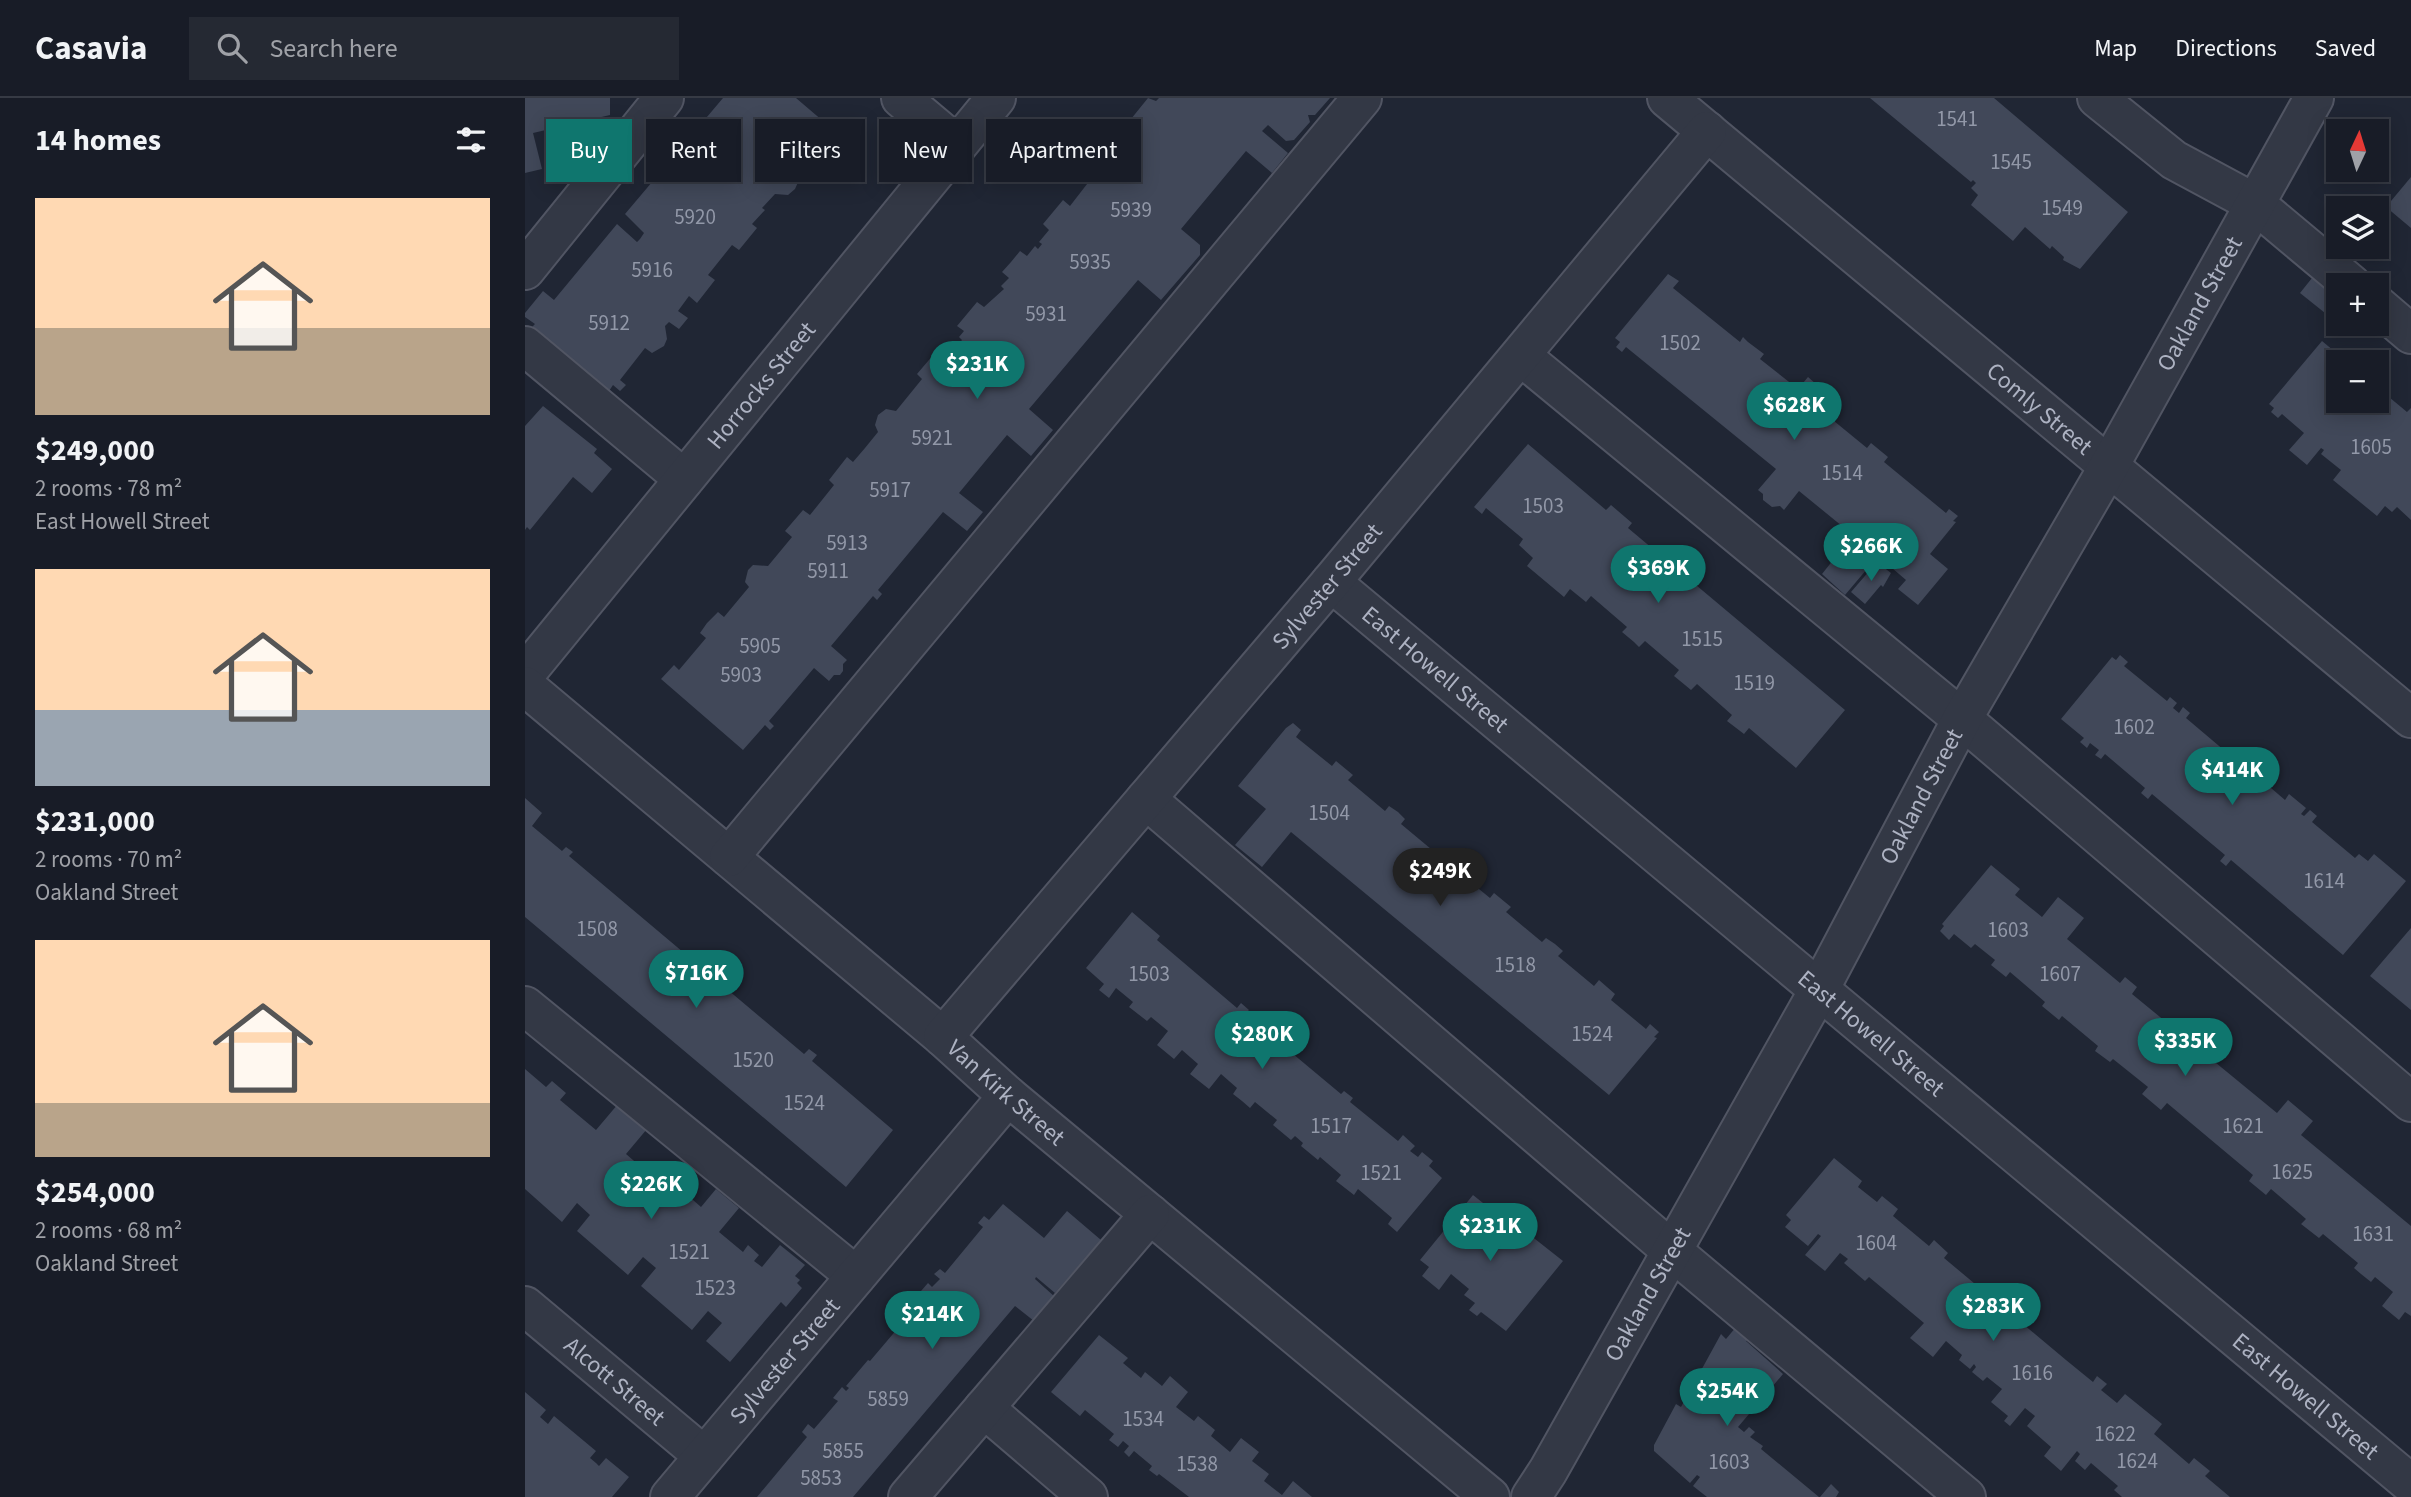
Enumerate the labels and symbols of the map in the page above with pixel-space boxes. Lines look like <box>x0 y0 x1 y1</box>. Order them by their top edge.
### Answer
house number: 1541 <box>1936 104 1978 134</box>
north arrow <box>2326 119 2389 182</box>
house number: 1545 <box>1990 147 2032 177</box>
house number: 1549 <box>2041 193 2083 223</box>
house number: 5939 <box>1110 195 1152 225</box>
house number: 5920 <box>674 202 716 232</box>
street label: Oakland Street <box>2148 230 2251 378</box>
house number: 5935 <box>1069 247 1111 277</box>
house number: 5916 <box>631 255 673 285</box>
house number: 5931 <box>1025 299 1067 329</box>
house number: 5912 <box>588 308 630 338</box>
street label: Horrocks Street <box>698 314 824 457</box>
house number: 1502 <box>1659 328 1701 358</box>
pin: $231K <box>928 342 1026 401</box>
street label: Comly Street <box>1979 354 2100 463</box>
pin: $628K <box>1745 382 1843 442</box>
house number: 5921 <box>911 423 953 453</box>
house number: 1605 <box>2350 432 2392 462</box>
house number: 1514 <box>1821 458 1863 488</box>
house number: 5917 <box>869 475 911 505</box>
house number: 1503 <box>1522 491 1564 521</box>
street label: Sylvester Street <box>1263 516 1391 657</box>
pin: $266K <box>1822 524 1920 583</box>
house number: 5913 <box>826 528 868 558</box>
pin: $369K <box>1609 546 1707 605</box>
house number: 5911 <box>807 556 849 586</box>
street label: East Howell Street <box>1354 597 1517 741</box>
house number: 1515 <box>1681 624 1723 654</box>
house number: 5905 <box>739 631 781 661</box>
house number: 5903 <box>720 660 762 690</box>
house number: 1519 <box>1733 668 1775 698</box>
house number: 1602 <box>2113 712 2155 742</box>
street label: Oakland Street <box>1871 722 1972 871</box>
pin: $414K <box>2183 748 2281 807</box>
house number: 1504 <box>1308 798 1350 828</box>
pin: $249K <box>1391 848 1489 908</box>
house number: 1614 <box>2303 866 2345 896</box>
house number: 1508 <box>576 914 618 944</box>
house number: 1603 <box>1987 915 2029 945</box>
pin: $716K <box>647 950 745 1010</box>
house number: 1518 <box>1494 950 1536 980</box>
house number: 1503 <box>1128 959 1170 989</box>
house number: 1607 <box>2039 959 2081 989</box>
street label: East Howell Street <box>1790 961 1952 1105</box>
pin: $280K <box>1213 1012 1311 1071</box>
pin: $335K <box>2136 1018 2234 1078</box>
house number: 1524 <box>1571 1019 1613 1049</box>
street label: Van Kirk Street <box>939 1031 1073 1154</box>
house number: 1520 <box>732 1045 774 1075</box>
house number: 1524 <box>783 1088 825 1118</box>
house number: 1517 <box>1310 1111 1352 1141</box>
house number: 1621 <box>2222 1111 2264 1141</box>
house number: 1625 <box>2271 1157 2313 1187</box>
house number: 1521 <box>1360 1158 1402 1188</box>
pin: $226K <box>602 1162 700 1221</box>
pin: $231K <box>1441 1204 1539 1263</box>
house number: 1631 <box>2352 1219 2394 1249</box>
street label: Oakland Street <box>1596 1220 1700 1368</box>
house number: 1604 <box>1855 1228 1897 1258</box>
house number: 1521 <box>668 1237 710 1267</box>
house number: 1523 <box>694 1273 736 1303</box>
pin: $283K <box>1944 1284 2042 1343</box>
street label: Sylvester Street <box>721 1290 848 1432</box>
pin: $214K <box>883 1292 981 1351</box>
street label: East Howell Street <box>2225 1324 2387 1468</box>
street label: Alcott Street <box>556 1328 673 1434</box>
house number: 1616 <box>2011 1358 2053 1388</box>
pin: $254K <box>1678 1368 1776 1428</box>
house number: 5859 <box>867 1384 909 1414</box>
house number: 1534 <box>1122 1404 1164 1434</box>
house number: 1622 <box>2094 1419 2136 1449</box>
house number: 5855 <box>822 1436 864 1466</box>
house number: 1624 <box>2116 1446 2158 1476</box>
house number: 1603 <box>1708 1447 1750 1477</box>
house number: 1538 <box>1176 1449 1218 1479</box>
house number: 5853 <box>800 1463 842 1493</box>

